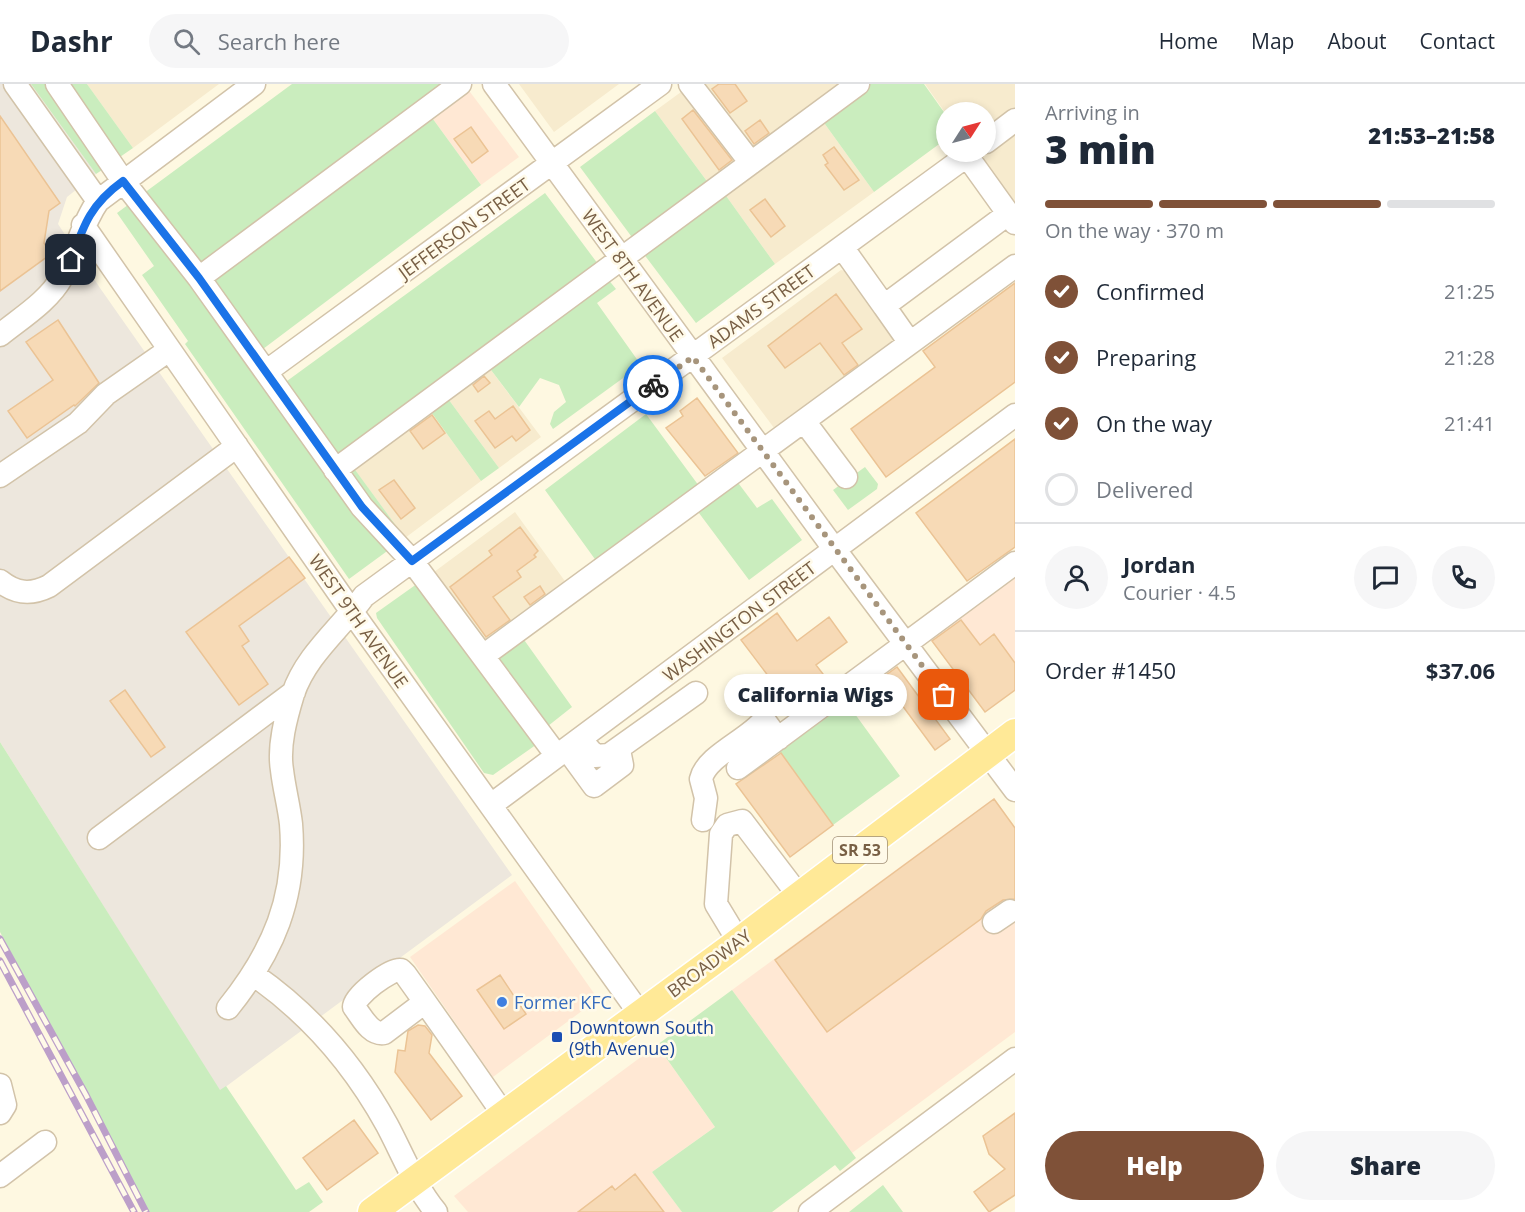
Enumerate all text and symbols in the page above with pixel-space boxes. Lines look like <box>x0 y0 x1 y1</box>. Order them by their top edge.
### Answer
search box <box>149 14 569 68</box>
text: Dashr <box>30 22 113 60</box>
icon: search <box>170 25 203 58</box>
text: Search here <box>218 26 340 56</box>
text: Home <box>1159 27 1218 55</box>
text: Map <box>1251 27 1294 55</box>
text: About <box>1327 27 1387 55</box>
text: Contact <box>1420 27 1495 55</box>
text: Arriving in <box>1045 99 1140 126</box>
north arrow <box>936 102 996 162</box>
map controls <box>936 102 996 162</box>
text: 21:53–21:58 <box>1368 120 1495 150</box>
text: 3 min <box>1045 122 1156 175</box>
street label: JEFFERSON STREET <box>392 172 535 285</box>
street label: WEST 8TH AVENUE <box>577 204 689 346</box>
text: On the way · 370 m <box>1045 217 1224 244</box>
pin <box>45 234 96 285</box>
icon: home <box>54 243 87 276</box>
street label: ADAMS STREET <box>702 259 820 353</box>
icon: check <box>1045 275 1078 308</box>
text: Confirmed <box>1096 276 1205 306</box>
text: 21:25 <box>1444 278 1495 305</box>
icon: check <box>1045 341 1078 374</box>
text: Preparing <box>1096 342 1196 372</box>
text: 21:28 <box>1444 344 1495 371</box>
courier <box>623 355 683 415</box>
icon: bike <box>637 369 670 402</box>
icon: check <box>1045 407 1078 440</box>
text: On the way <box>1096 408 1212 438</box>
text: 21:41 <box>1444 410 1495 437</box>
text: Delivered <box>1096 474 1194 504</box>
button: person <box>1045 546 1108 609</box>
button: chat <box>1354 546 1417 609</box>
button: phone <box>1432 546 1495 609</box>
street label: WEST 9TH AVENUE <box>304 549 414 693</box>
text: Jordan <box>1123 549 1196 579</box>
street label: WASHINGTON STREET <box>658 555 820 686</box>
text: Courier · 4.5 <box>1123 579 1236 606</box>
text: Order #1450 <box>1045 655 1176 685</box>
text: $37.06 <box>1426 655 1495 685</box>
pin <box>918 669 969 720</box>
callout: California Wigs <box>725 674 908 716</box>
icon: bag <box>927 678 960 711</box>
text: California Wigs <box>737 681 894 708</box>
road number: SR 53 <box>833 837 887 863</box>
street label: BROADWAY <box>662 923 757 1002</box>
place label: Former KFC <box>514 990 612 1014</box>
marker: Former KFC <box>495 995 509 1009</box>
place label: Downtown South (9th Avenue) <box>569 1015 714 1060</box>
marker: Downtown South (9th Avenue) <box>550 1030 564 1044</box>
button: Help <box>1045 1131 1264 1200</box>
button: Share <box>1276 1131 1495 1200</box>

